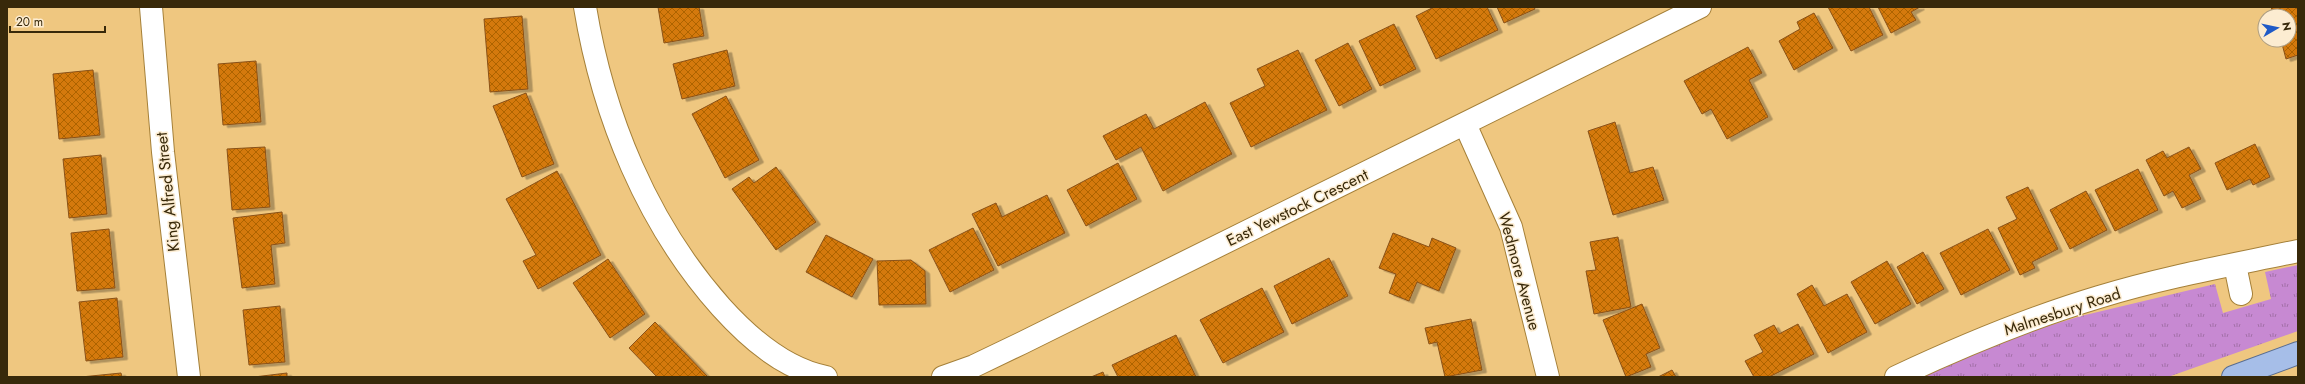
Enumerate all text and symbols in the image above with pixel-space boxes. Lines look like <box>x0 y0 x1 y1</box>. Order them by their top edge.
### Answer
scale bar <box>10 8 105 34</box>
north arrow <box>2257 8 2297 48</box>
text: 20 m <box>16 13 43 31</box>
text: N <box>2278 21 2295 32</box>
street label: King Alfred Street <box>150 131 185 253</box>
street label: East Yewstock Crescent <box>1222 163 1372 252</box>
street label: Wedmore Avenue <box>1493 210 1546 333</box>
street label: Malmesbury Road <box>2001 282 2123 341</box>

